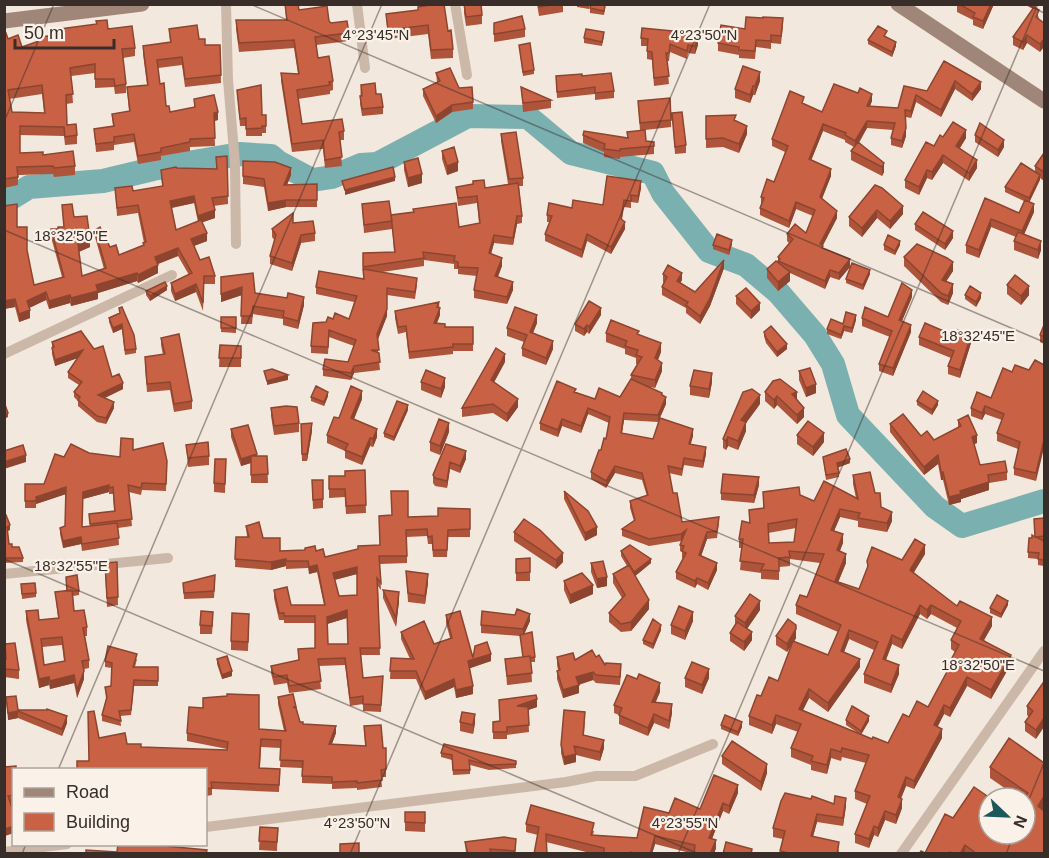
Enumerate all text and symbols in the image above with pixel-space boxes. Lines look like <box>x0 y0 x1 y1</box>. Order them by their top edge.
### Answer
scale bar <box>15 12 114 50</box>
text: 50 m <box>24 23 64 43</box>
text: 4°23'45"N <box>343 26 409 43</box>
text: 4°23'50"N <box>671 26 737 43</box>
text: 18°32'50"E <box>34 227 108 244</box>
text: 18°32'45"E <box>941 327 1015 344</box>
text: 18°32'55"E <box>34 557 108 574</box>
text: 18°32'50"E <box>941 656 1015 673</box>
legend <box>12 768 207 846</box>
text: Road <box>66 782 109 802</box>
north arrow <box>977 786 1037 846</box>
text: Building <box>66 812 130 832</box>
text: N <box>1010 813 1030 830</box>
text: 4°23'50"N <box>324 814 390 831</box>
text: 4°23'55"N <box>652 814 718 831</box>

